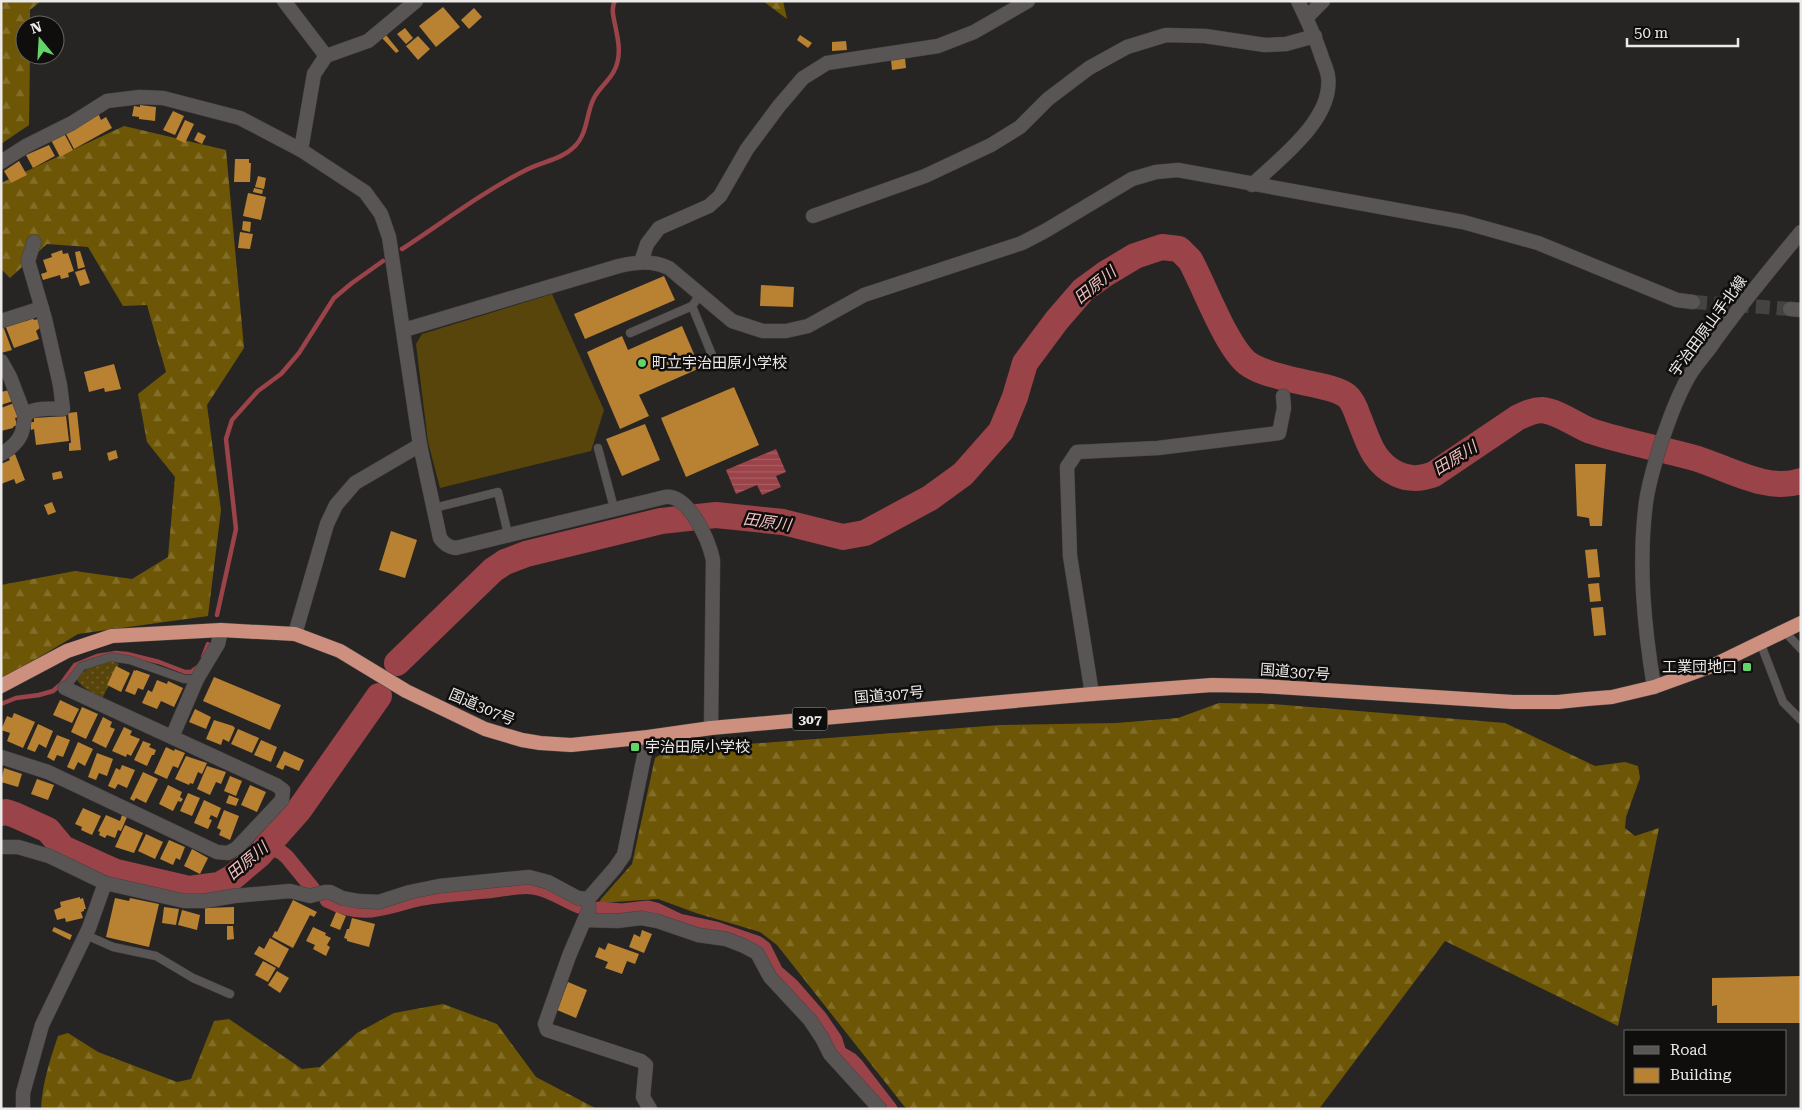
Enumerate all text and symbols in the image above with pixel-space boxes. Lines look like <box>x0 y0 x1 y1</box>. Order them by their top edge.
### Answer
north arrow <box>15 15 65 65</box>
scale bar <box>1627 15 1738 47</box>
text: N <box>28 18 44 37</box>
text: 50 m <box>1634 24 1669 42</box>
water label: 田原川 <box>1070 261 1121 307</box>
street label: 宇治田原山手北線 <box>1665 272 1751 380</box>
place label: 町立宇治田原小学校 <box>652 354 787 372</box>
marker: 町立宇治田原小学校 <box>636 357 648 369</box>
water label: 田原川 <box>1430 436 1482 479</box>
water label: 田原川 <box>742 509 794 535</box>
place label: 工業団地口 <box>1662 658 1737 676</box>
street label: 国道307号 <box>1259 661 1331 683</box>
marker: 工業団地口 <box>1741 661 1753 673</box>
street label: 国道307号 <box>853 683 925 707</box>
street label: 国道307号 <box>446 685 518 729</box>
road number: 307 <box>792 708 828 731</box>
place label: 宇治田原小学校 <box>645 738 750 756</box>
marker: 宇治田原小学校 <box>629 741 641 753</box>
water label: 田原川 <box>223 837 273 884</box>
legend <box>1624 1030 1787 1095</box>
text: Road <box>1670 1041 1707 1059</box>
text: Building <box>1670 1066 1732 1084</box>

